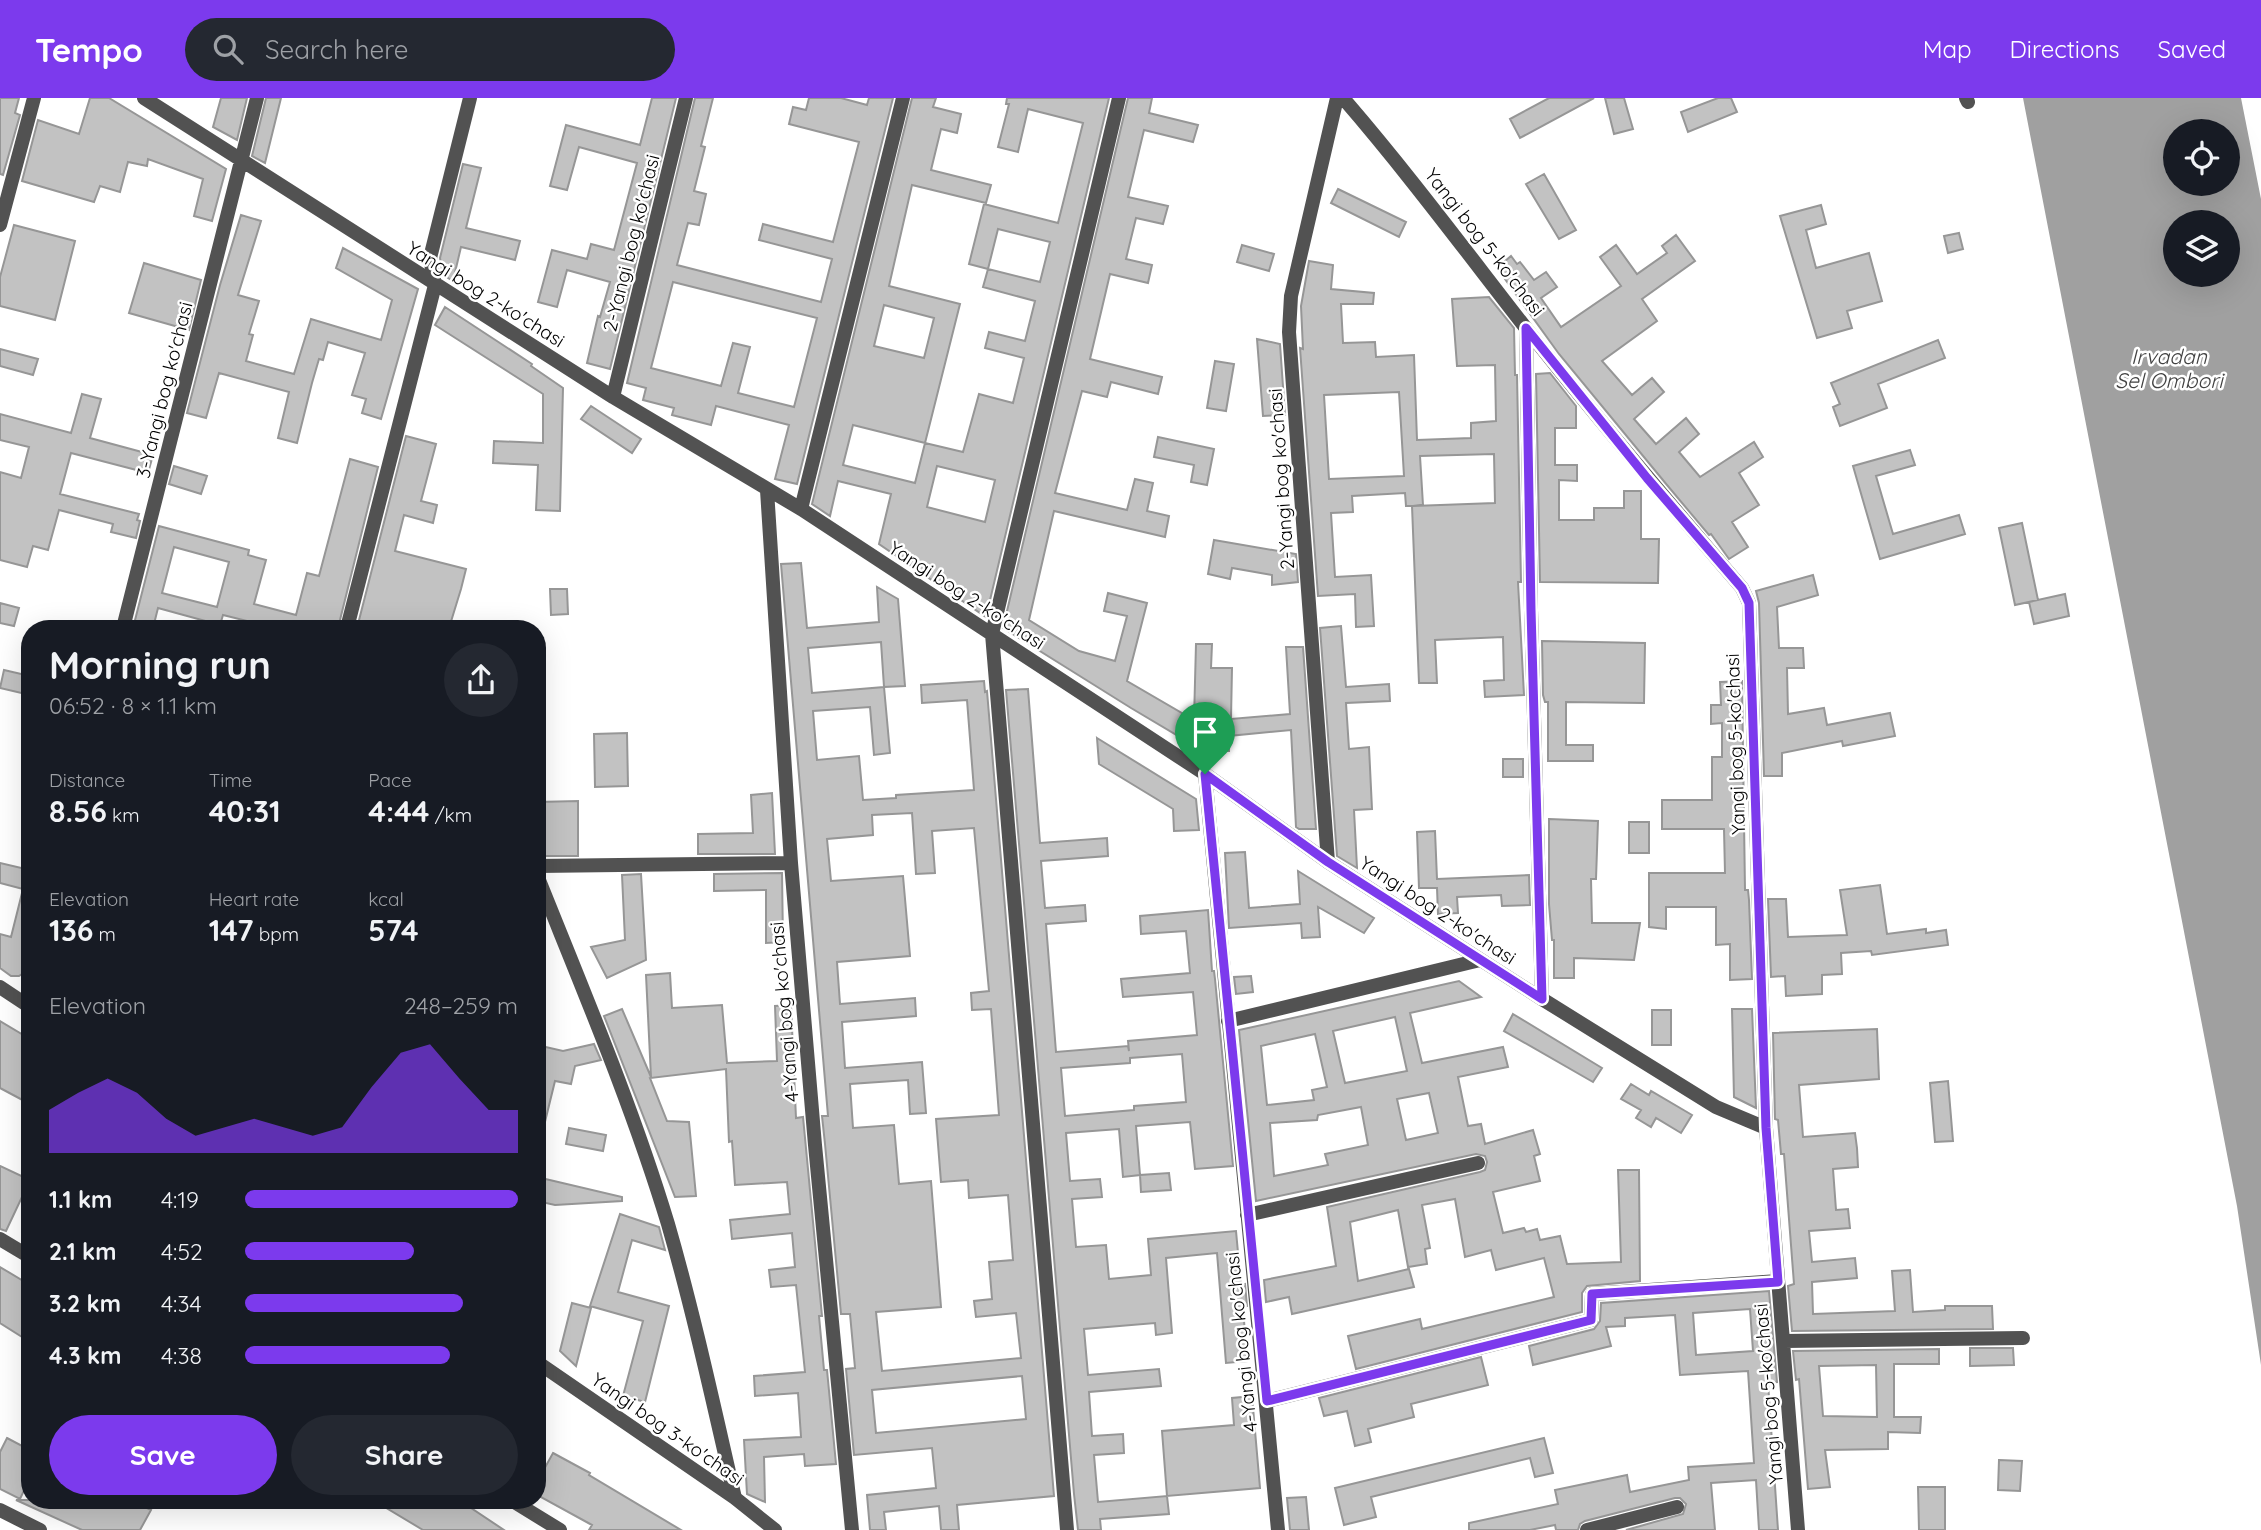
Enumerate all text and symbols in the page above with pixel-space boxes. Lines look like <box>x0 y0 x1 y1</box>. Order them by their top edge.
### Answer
search box <box>185 18 675 81</box>
text: Tempo <box>35 29 143 70</box>
icon: search <box>209 30 247 68</box>
text: Search here <box>265 33 408 66</box>
text: Map <box>1923 34 1972 64</box>
text: Directions <box>2010 34 2120 64</box>
text: Saved <box>2158 34 2226 64</box>
map controls <box>2163 119 2240 287</box>
button: locate <box>2163 119 2240 196</box>
street label: 2-Yangi bog koʼchasi <box>597 152 665 334</box>
street label: Yangi bog 5-koʼchasi <box>1420 163 1550 321</box>
button: layers <box>2163 210 2240 287</box>
street label: Yangi bog 2-koʼchasi <box>403 236 569 352</box>
street label: 3-Yangi bog koʼchasi <box>130 299 198 481</box>
water label: Irvadan Sel Ombori <box>2115 343 2225 393</box>
street label: 2-Yangi bog koʼchasi <box>1263 388 1299 570</box>
street label: Yangi bog 2-koʼchasi <box>884 535 1050 655</box>
text: Morning run <box>49 641 271 689</box>
button: share <box>444 643 518 717</box>
street label: Yangi bog 5-koʼchasi <box>1720 653 1750 835</box>
text: 06:52 · 8 × 1.1 km <box>49 691 217 720</box>
pin <box>1175 702 1235 774</box>
icon: arrive <box>1186 713 1224 751</box>
text: Distance <box>49 768 125 792</box>
text: Time <box>209 768 252 792</box>
text: Pace <box>368 768 412 792</box>
text: 8.56 <box>49 792 107 830</box>
text: 40:31 <box>209 792 281 830</box>
text: 4:44 <box>368 792 429 830</box>
text: km <box>107 803 139 827</box>
text: /km <box>429 803 472 827</box>
street label: Yangi bog 2-koʼchasi <box>1355 850 1521 970</box>
text: Elevation <box>49 887 129 911</box>
text: Heart rate <box>209 887 299 911</box>
text: kcal <box>368 887 404 911</box>
text: 136 <box>49 911 93 949</box>
text: 147 <box>209 911 254 949</box>
text: 574 <box>368 911 419 949</box>
street label: 4-Yangi bog koʼchasi <box>764 921 804 1103</box>
text: m <box>93 922 116 946</box>
text: bpm <box>254 922 299 946</box>
text: Elevation <box>49 991 146 1020</box>
text: 248–259 m <box>404 991 518 1020</box>
text: 1.1 km <box>49 1185 112 1214</box>
text: 4:19 <box>161 1185 199 1214</box>
text: 2.1 km <box>49 1237 116 1266</box>
text: 4:52 <box>161 1237 203 1266</box>
street label: 4-Yangi bog koʼchasi <box>1220 1251 1262 1433</box>
text: 3.2 km <box>49 1289 121 1318</box>
text: 4:34 <box>161 1289 202 1318</box>
street label: Yangi bog 5-koʼchasi <box>1748 1303 1788 1485</box>
text: 4.3 km <box>49 1341 121 1370</box>
text: 4:38 <box>161 1341 202 1370</box>
street label: Yangi bog 3-koʼchasi <box>587 1367 749 1491</box>
button: Save <box>49 1415 277 1495</box>
button: Share <box>291 1415 518 1495</box>

